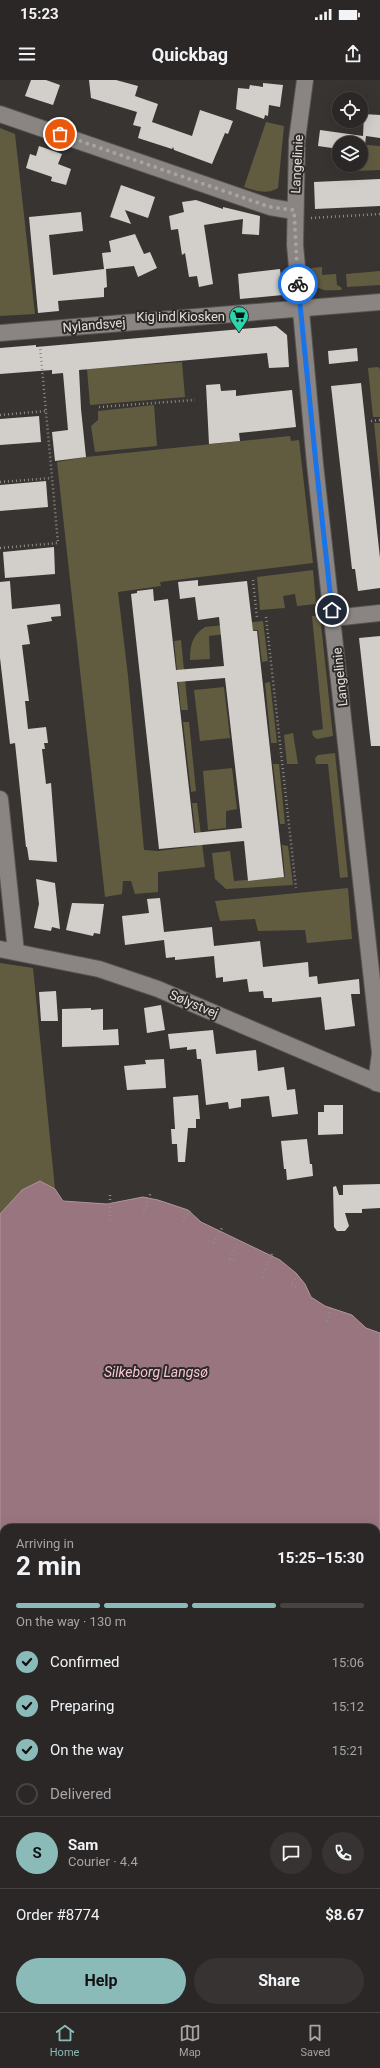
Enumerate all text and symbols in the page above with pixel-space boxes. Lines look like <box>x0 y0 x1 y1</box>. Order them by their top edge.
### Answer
text: 15:23 <box>20 5 59 23</box>
icon: menu <box>16 43 38 65</box>
icon: share <box>342 43 364 65</box>
text: Quickbag <box>152 44 228 65</box>
map controls <box>332 92 368 172</box>
button: locate <box>332 92 368 128</box>
pin <box>43 117 77 151</box>
icon: bag <box>49 123 71 145</box>
street label: Langelinie <box>288 134 306 194</box>
button: layers <box>332 136 368 172</box>
courier <box>278 264 318 304</box>
icon: bike <box>287 273 309 295</box>
supermarket icon: Kig ind Kiosken <box>228 305 250 333</box>
place label: Kig ind Kiosken <box>136 309 225 324</box>
street label: Nylandsvej <box>62 315 126 335</box>
pin <box>315 593 349 627</box>
icon: home <box>321 599 343 621</box>
street label: Langelinie <box>329 647 351 707</box>
street label: Sølystvej <box>167 987 221 1021</box>
water label: Silkeborg Langsø <box>104 1364 208 1380</box>
text: Arriving in <box>16 1536 74 1551</box>
text: 15:25–15:30 <box>277 1549 364 1567</box>
text: 2 min <box>16 1551 81 1581</box>
text: On the way · 130 m <box>16 1614 126 1629</box>
icon: check <box>16 1651 38 1673</box>
text: Confirmed <box>50 1653 120 1671</box>
text: 15:06 <box>332 1655 364 1670</box>
icon: check <box>16 1695 38 1717</box>
text: Preparing <box>50 1697 114 1715</box>
text: 15:12 <box>332 1699 364 1714</box>
icon: check <box>16 1739 38 1761</box>
text: On the way <box>50 1741 124 1759</box>
text: 15:21 <box>332 1743 364 1758</box>
text: Delivered <box>50 1785 112 1803</box>
button: chat <box>270 1832 312 1874</box>
button: phone <box>322 1832 364 1874</box>
text: Sam <box>68 1836 98 1854</box>
text: S <box>32 1844 42 1862</box>
text: Courier · 4.4 <box>68 1854 138 1869</box>
text: Order #8774 <box>16 1906 99 1924</box>
text: $8.67 <box>325 1906 364 1924</box>
button: Help <box>16 1958 186 2004</box>
button: Share <box>194 1958 364 2004</box>
tab: Home <box>50 2022 79 2059</box>
tab: Map <box>179 2022 201 2059</box>
tab: Saved <box>300 2022 330 2059</box>

